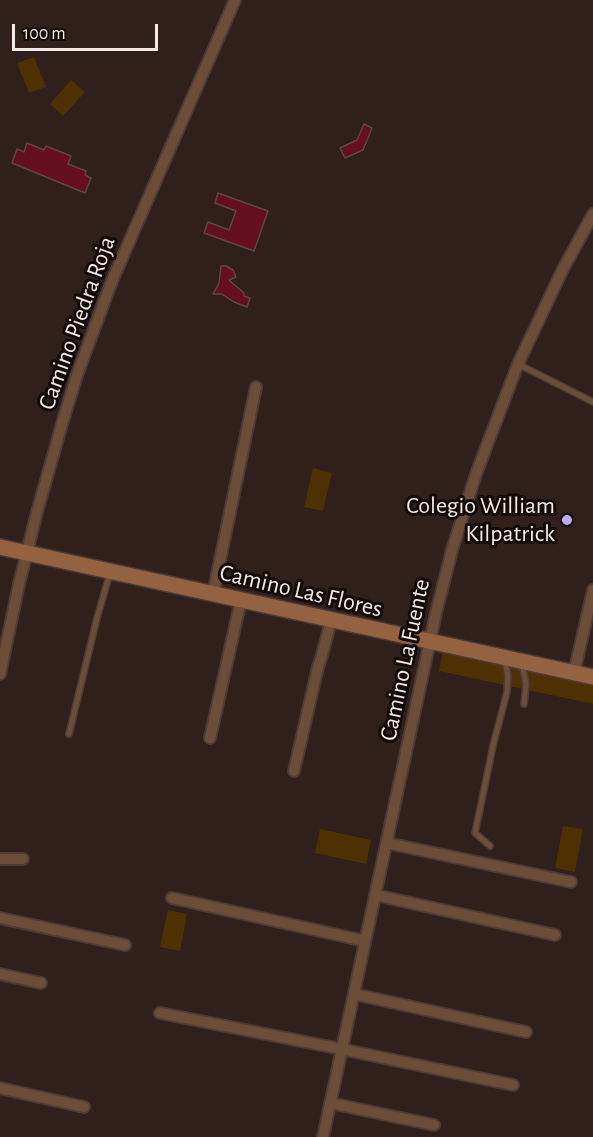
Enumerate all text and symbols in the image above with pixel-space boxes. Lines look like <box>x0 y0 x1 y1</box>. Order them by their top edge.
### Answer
scale bar <box>15 12 160 50</box>
text: 100 m <box>23 25 66 43</box>
street label: Camino Piedra Roja <box>32 232 122 414</box>
place label: Colegio William Kilpatrick <box>406 492 555 548</box>
marker: Colegio William Kilpatrick <box>560 513 574 527</box>
street label: Camino Las Flores <box>217 558 385 624</box>
street label: Camino La Fuente <box>374 576 436 744</box>

